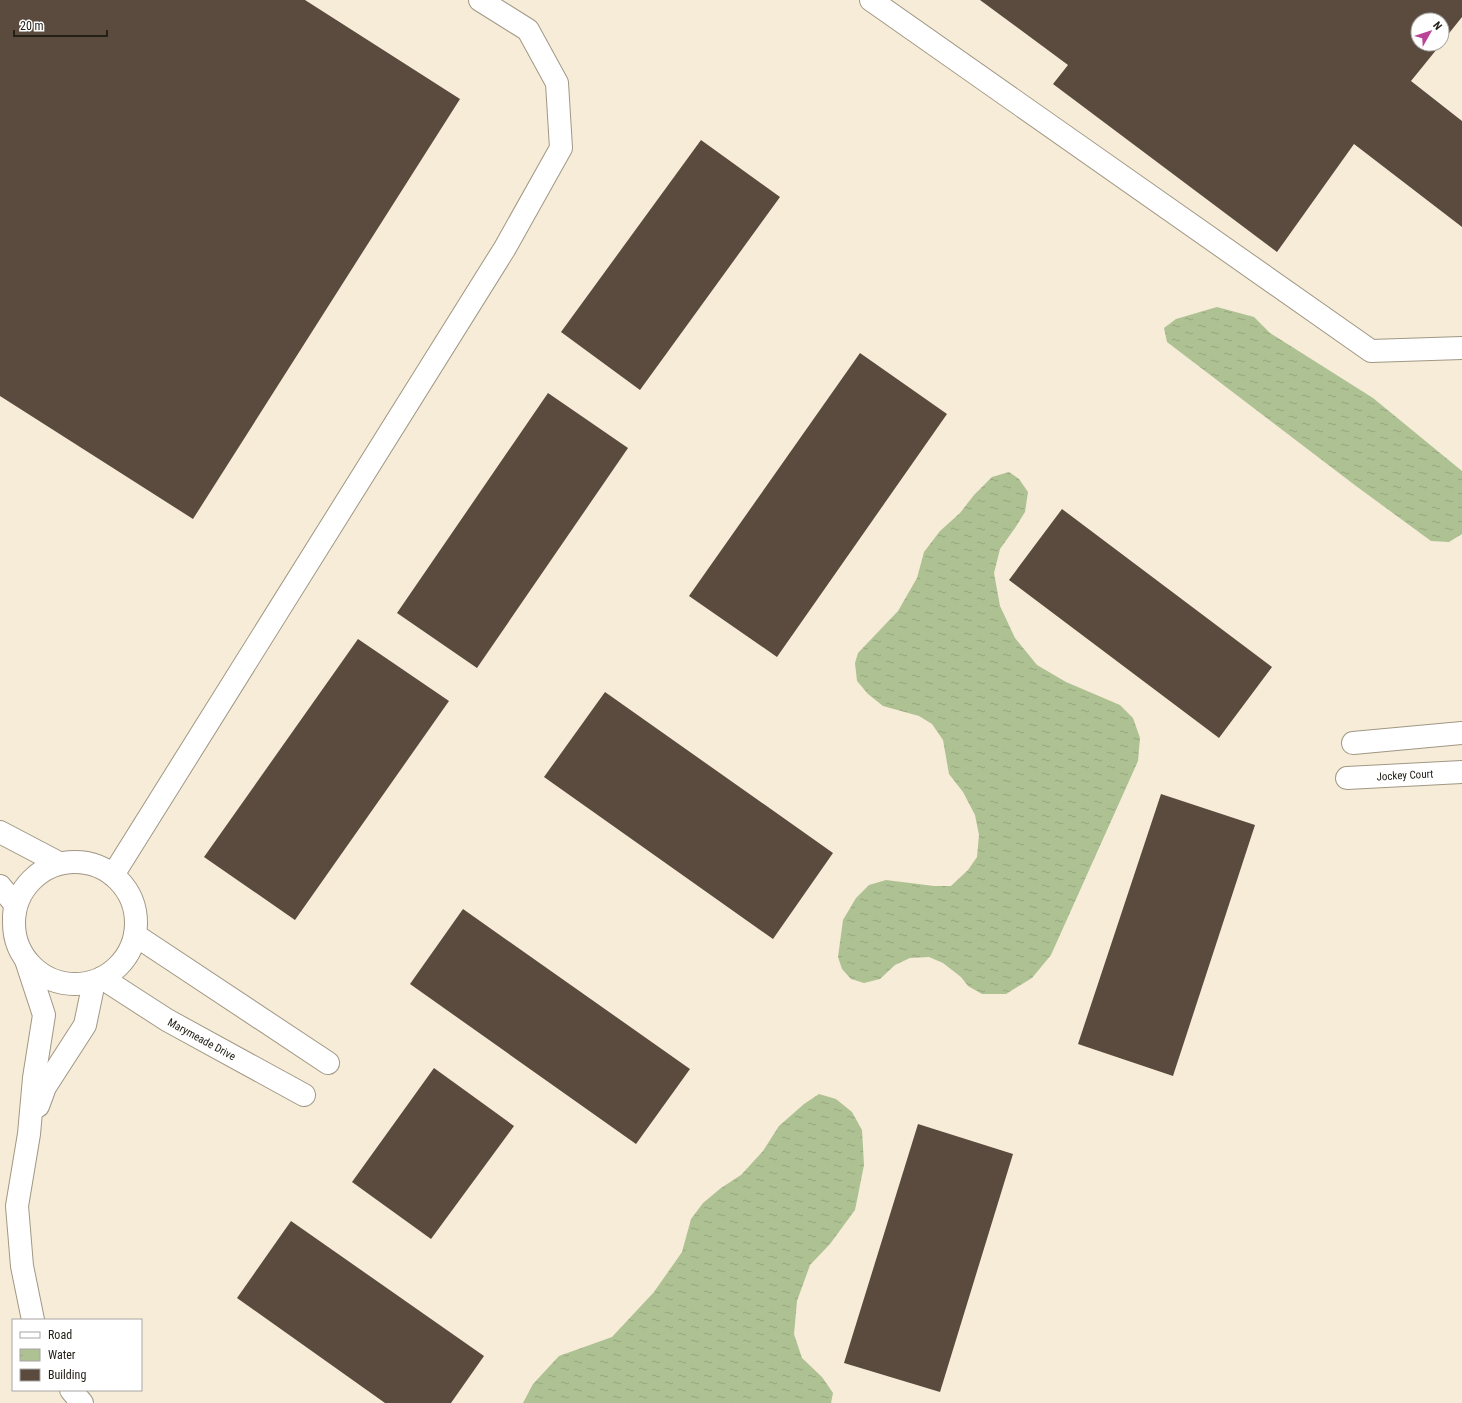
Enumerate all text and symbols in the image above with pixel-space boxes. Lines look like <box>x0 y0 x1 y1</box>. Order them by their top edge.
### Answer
scale bar <box>14 12 107 38</box>
north arrow <box>1410 12 1450 52</box>
text: 20 m <box>20 19 44 33</box>
text: N <box>1430 19 1445 33</box>
street label: Jockey Court <box>1376 768 1434 783</box>
street label: Marymeade Drive <box>165 1016 238 1063</box>
legend <box>12 1319 142 1391</box>
text: Road <box>48 1328 72 1342</box>
text: Water <box>48 1348 76 1362</box>
text: Building <box>48 1368 86 1382</box>

